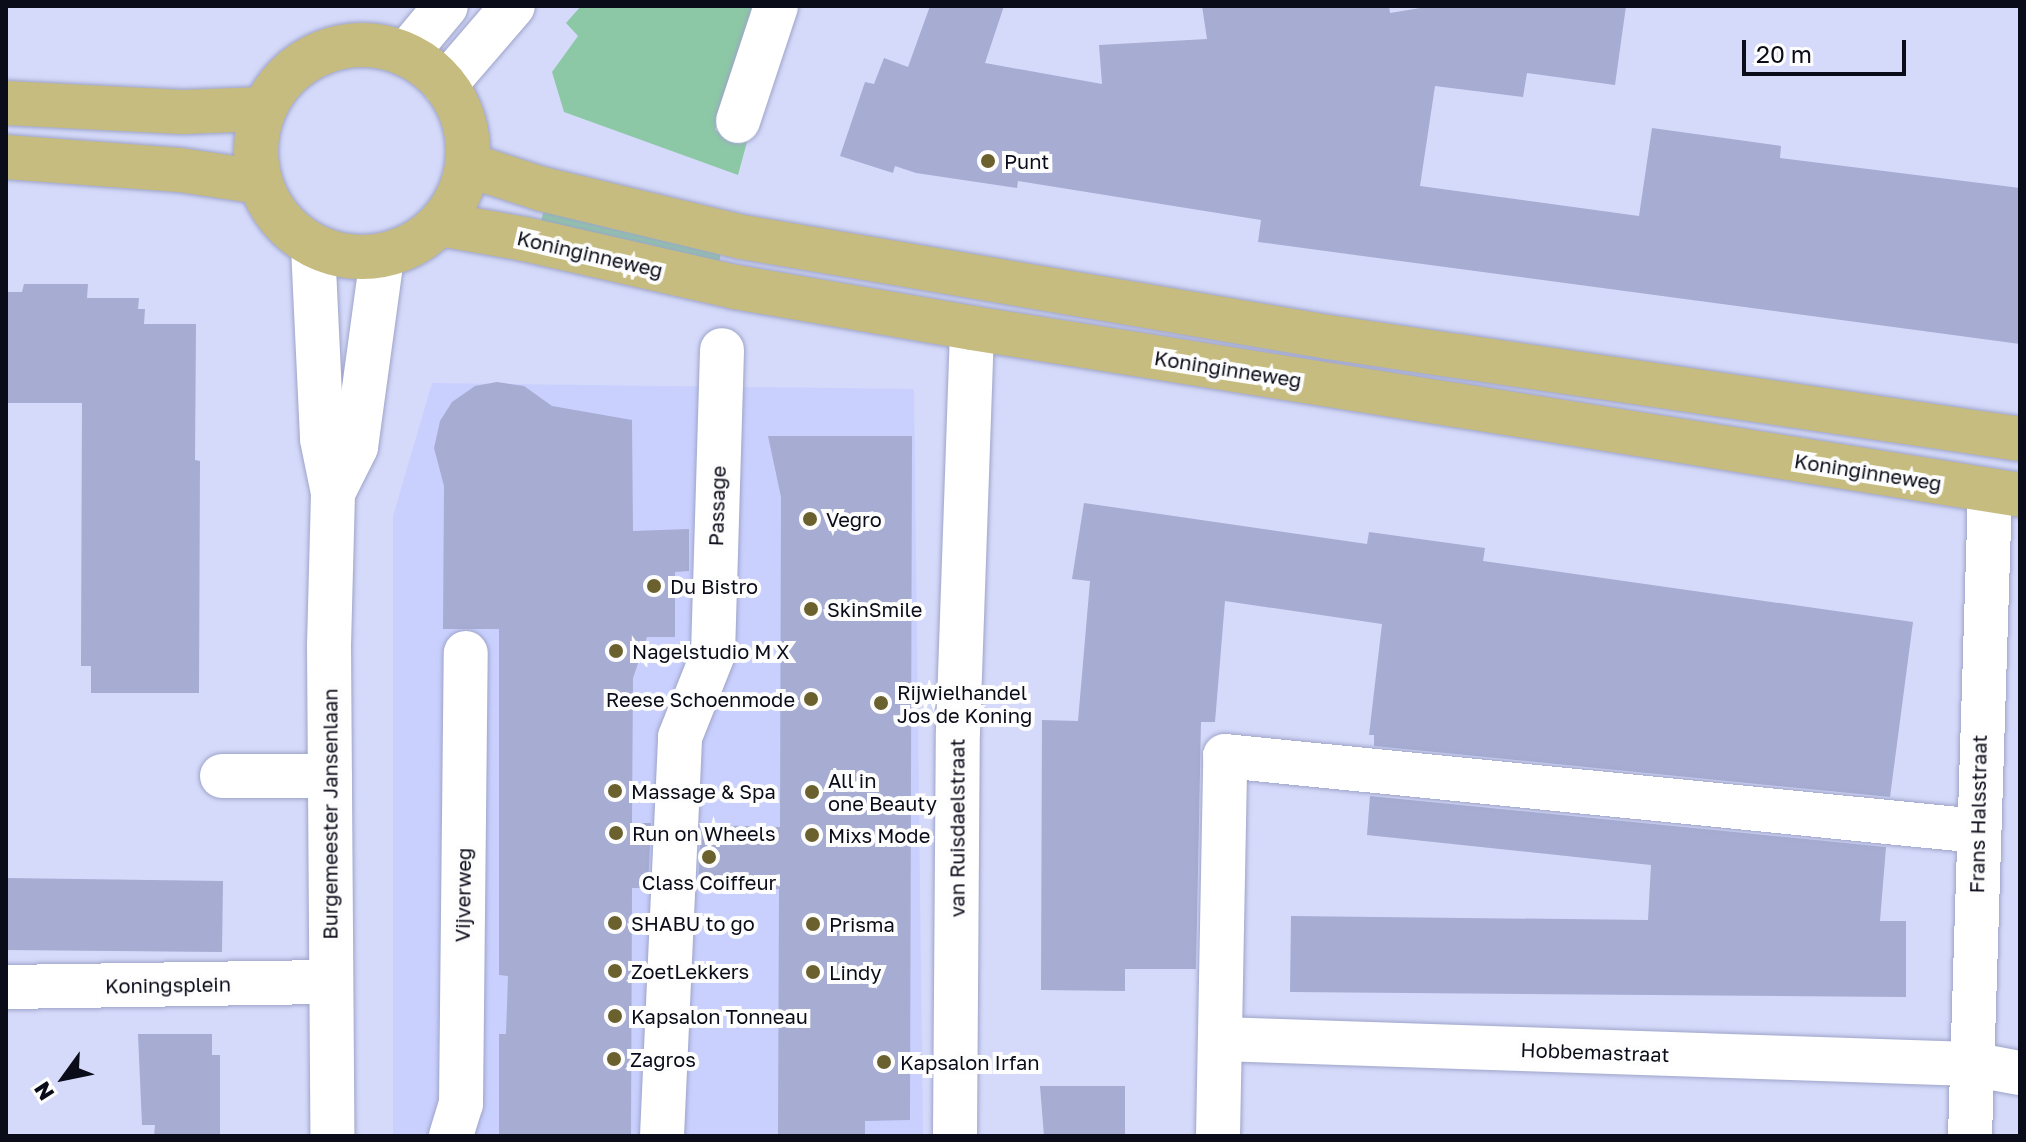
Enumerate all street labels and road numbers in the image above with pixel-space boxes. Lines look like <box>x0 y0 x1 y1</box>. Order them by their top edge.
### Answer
street label: Koninginneweg <box>515 226 665 282</box>
street label: Koninginneweg <box>1153 345 1303 393</box>
street label: Koninginneweg <box>1793 448 1943 496</box>
street label: Passage <box>704 465 730 547</box>
street label: Burgemeester Jansenlaan <box>318 688 342 940</box>
street label: Frans Halsstraat <box>1965 734 1991 894</box>
street label: van Ruisdaelstraat <box>945 739 969 917</box>
street label: Vijverweg <box>450 847 476 943</box>
street label: Koningsplein <box>105 972 231 998</box>
street label: Hobbemastraat <box>1520 1037 1670 1067</box>

